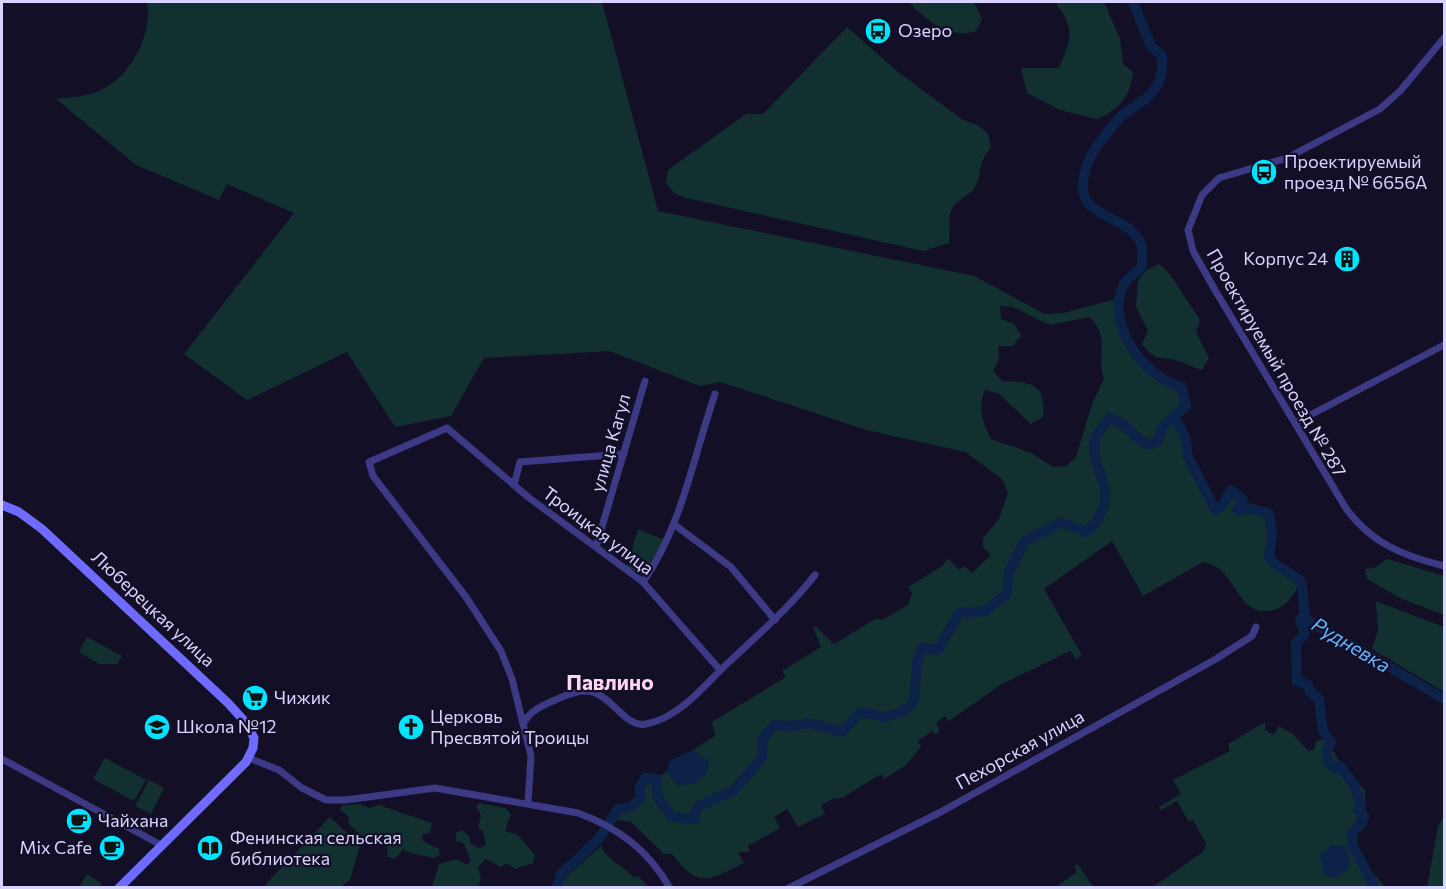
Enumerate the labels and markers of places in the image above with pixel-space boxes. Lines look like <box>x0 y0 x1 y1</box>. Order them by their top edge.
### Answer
bus stop icon: Озеро <box>863 16 893 46</box>
place label: Озеро <box>898 19 952 41</box>
place label: Проектируемый проезд № 6656А <box>1284 150 1427 193</box>
bus stop icon: Проектируемый проезд № 6656А <box>1249 157 1279 187</box>
building icon: Корпус 24 <box>1332 244 1362 274</box>
place label: Корпус 24 <box>1243 247 1328 269</box>
supermarket icon: Чижик <box>240 683 270 713</box>
place label: Чижик <box>274 686 331 708</box>
place label: Церковь Пресвятой Троицы <box>430 705 589 748</box>
school or university icon: Школа №12 <box>142 712 172 742</box>
church icon: Церковь Пресвятой Троицы <box>396 712 426 742</box>
place label: Школа №12 <box>176 715 277 737</box>
cafe icon: Чайхана <box>64 806 94 836</box>
place label: Чайхана <box>98 809 168 831</box>
place label: Фенинская сельская библиотека <box>230 826 402 869</box>
cafe icon: Mix Cafe <box>97 833 127 863</box>
library icon: Фенинская сельская библиотека <box>195 833 225 863</box>
place label: Mix Cafe <box>19 836 92 858</box>

